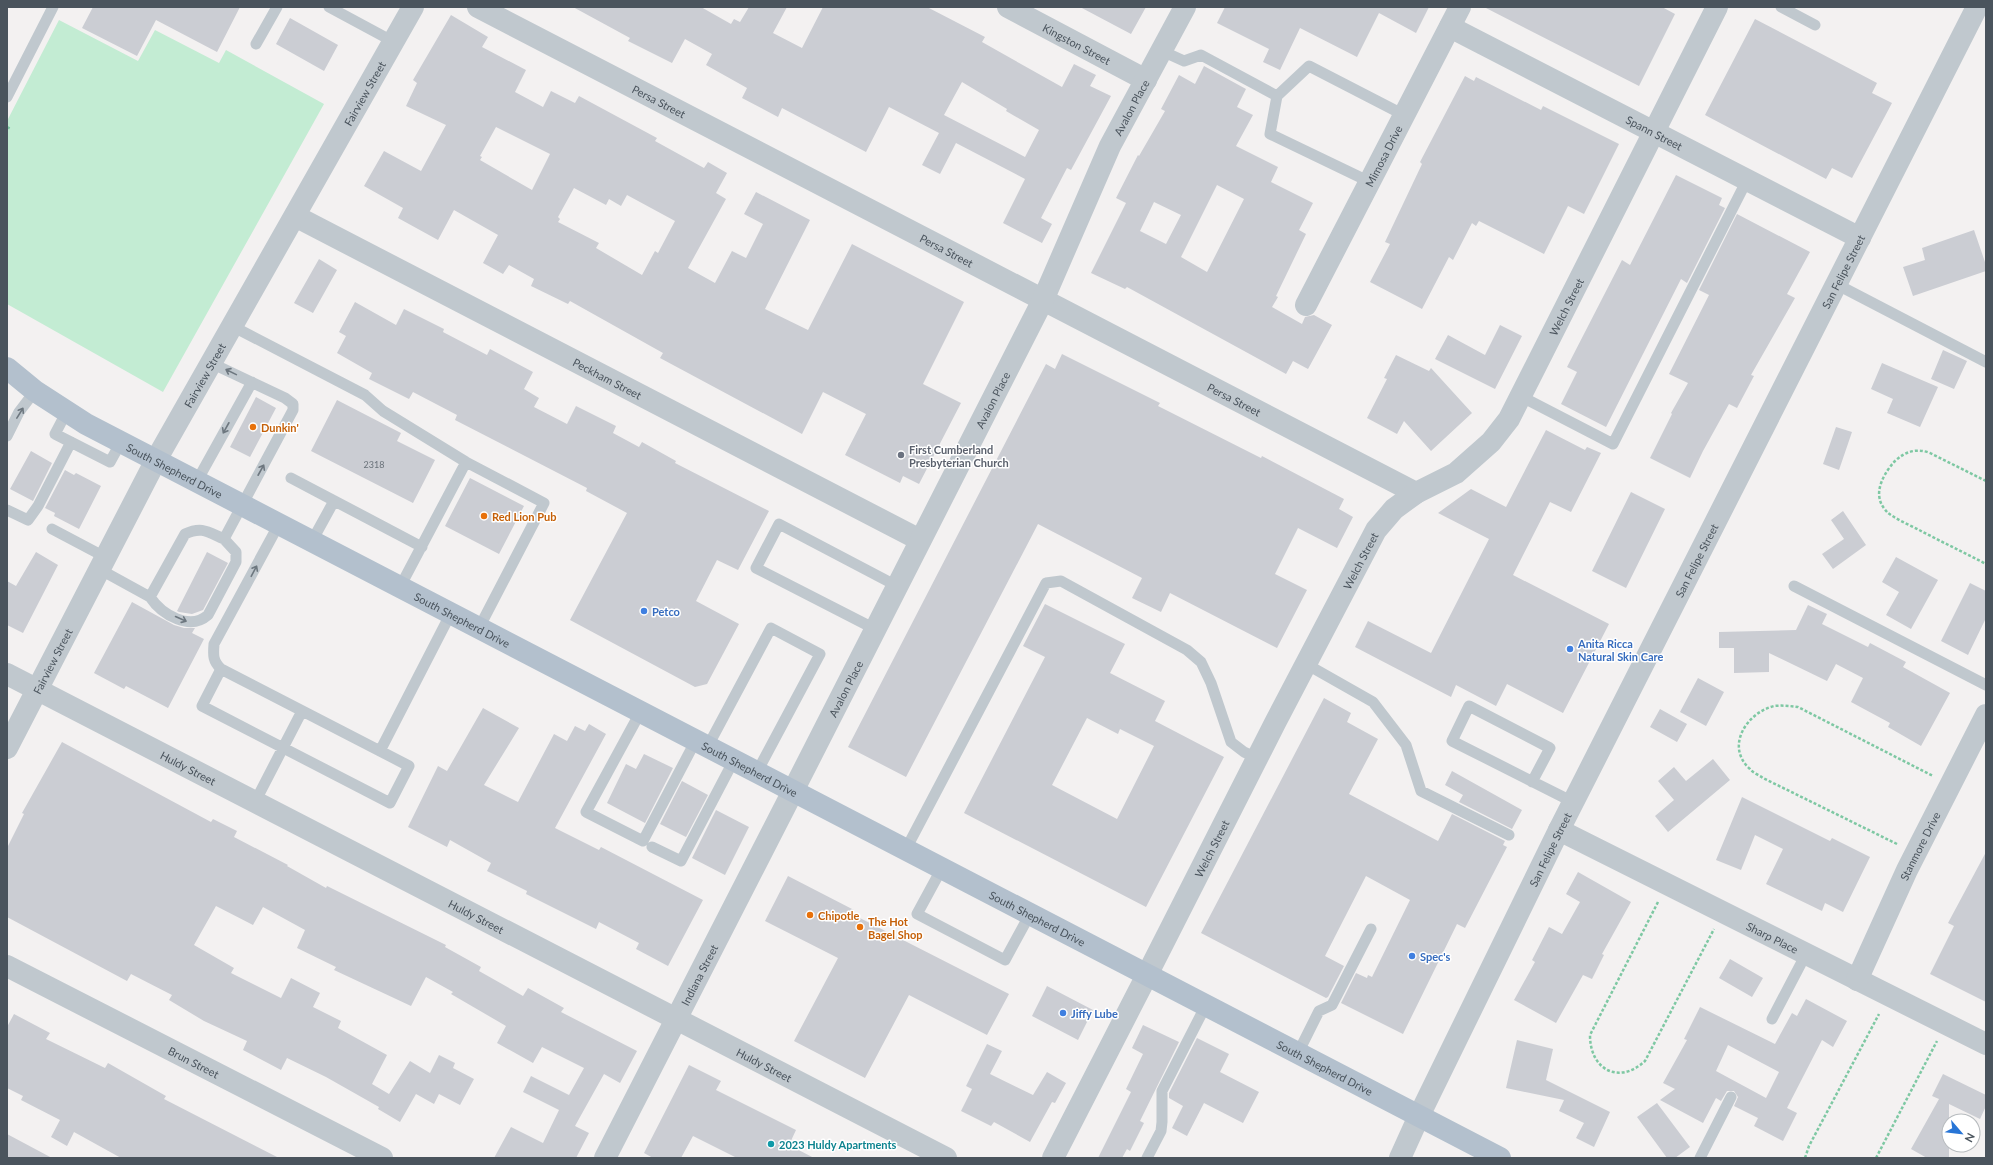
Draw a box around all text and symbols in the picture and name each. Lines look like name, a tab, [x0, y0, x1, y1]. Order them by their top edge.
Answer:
street label: Kingston Street	[1041, 20, 1113, 67]
street label: Fairview Street	[341, 59, 388, 128]
street label: Avalon Place	[1111, 77, 1151, 137]
street label: Persa Street	[630, 82, 688, 120]
street label: Spann Street	[1624, 112, 1685, 152]
street label: Mimosa Drive	[1362, 123, 1404, 189]
street label: Persa Street	[918, 231, 976, 269]
street label: San Felipe Street	[1819, 232, 1867, 310]
street label: Welch Street	[1546, 276, 1586, 337]
street label: Fairview Street	[181, 340, 228, 409]
street label: Peckham Street	[571, 355, 644, 401]
one-way arrow	[226, 368, 238, 375]
street label: Avalon Place	[972, 369, 1012, 430]
street label: Persa Street	[1206, 380, 1263, 418]
one-way arrow	[16, 408, 24, 419]
place label: Dunkin'	[261, 421, 299, 434]
one-way arrow	[222, 422, 230, 434]
marker: Dunkin'	[248, 422, 258, 432]
street label: South Shepherd Drive	[125, 440, 225, 500]
place label: First Cumberland Presbyterian Church	[909, 443, 1009, 469]
marker: First Cumberland Presbyterian Church	[896, 450, 906, 460]
house number: 2318	[364, 459, 384, 470]
one-way arrow	[258, 464, 265, 476]
place label: Red Lion Pub	[492, 510, 556, 523]
marker: Red Lion Pub	[479, 511, 489, 521]
street label: San Felipe Street	[1672, 521, 1720, 599]
street label: Welch Street	[1340, 530, 1380, 591]
one-way arrow	[250, 565, 258, 577]
street label: South Shepherd Drive	[412, 589, 513, 650]
place label: Petco	[652, 605, 680, 618]
marker: Petco	[639, 606, 649, 616]
one-way arrow	[174, 616, 186, 624]
street label: Fairview Street	[30, 626, 74, 696]
place label: Anita Ricca Natural Skin Care	[1577, 637, 1663, 663]
marker: Anita Ricca Natural Skin Care	[1565, 644, 1575, 654]
street label: Avalon Place	[825, 658, 865, 719]
street label: South Shepherd Drive	[700, 738, 800, 799]
street label: Huldy Street	[158, 748, 218, 787]
street label: Stanmore Drive	[1897, 809, 1942, 882]
street label: San Felipe Street	[1526, 810, 1573, 888]
street label: Welch Street	[1191, 818, 1231, 879]
street label: South Shepherd Drive	[987, 888, 1088, 948]
street label: Huldy Street	[446, 896, 506, 936]
place label: Chipotle	[818, 909, 860, 922]
marker: Chipotle	[805, 910, 815, 920]
place label: The Hot Bagel Shop	[868, 915, 922, 941]
street label: Sharp Place	[1745, 919, 1801, 956]
marker: The Hot Bagel Shop	[855, 922, 865, 932]
street label: Indiana Street	[678, 942, 720, 1007]
place label: Spec's	[1420, 950, 1451, 963]
marker: Spec's	[1407, 951, 1417, 961]
place label: Jiffy Lube	[1071, 1007, 1118, 1020]
marker: Jiffy Lube	[1058, 1008, 1068, 1018]
street label: South Shepherd Drive	[1275, 1037, 1375, 1098]
street label: Brun Street	[166, 1043, 221, 1080]
street label: Huldy Street	[734, 1045, 794, 1084]
north arrow	[1941, 1113, 1981, 1153]
text: N	[1963, 1131, 1978, 1145]
place label: 2023 Huldy Apartments	[779, 1138, 897, 1151]
marker: 2023 Huldy Apartments	[766, 1139, 776, 1149]

